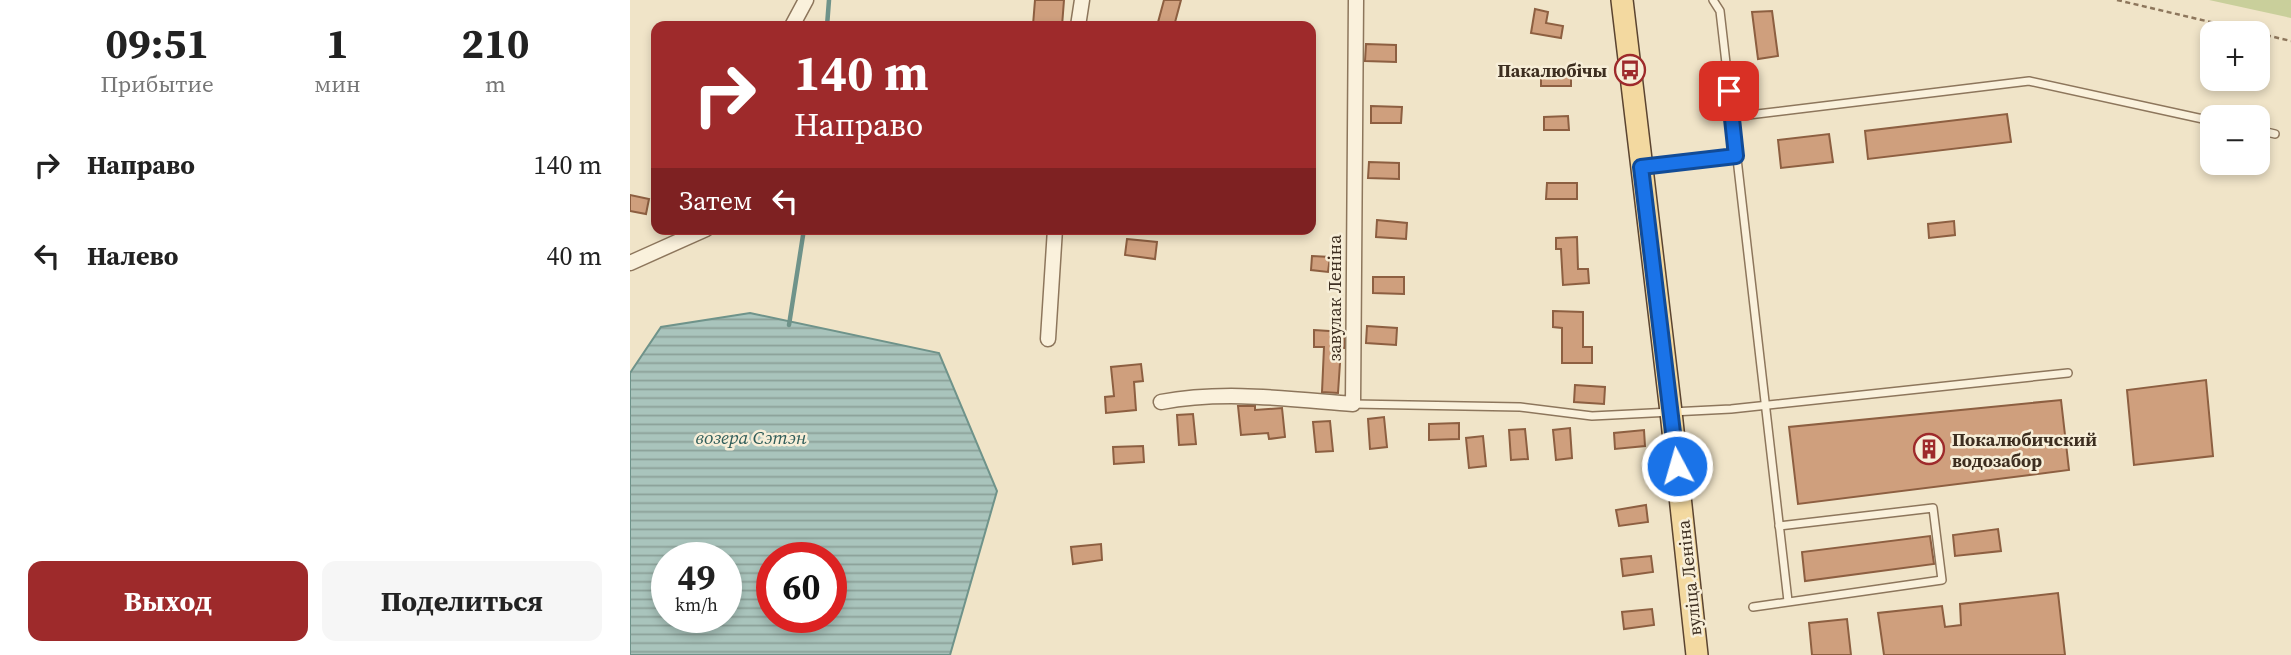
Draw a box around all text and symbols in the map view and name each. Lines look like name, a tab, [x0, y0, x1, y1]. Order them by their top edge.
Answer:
text: 09:51	[105, 14, 209, 72]
text: 1	[326, 14, 349, 72]
text: 210	[461, 14, 529, 72]
map controls	[2200, 21, 2270, 175]
button: +	[2200, 21, 2270, 91]
text: 140 m	[794, 39, 929, 106]
icon: right	[679, 49, 770, 140]
bus stop icon: Пакалюбічы	[1613, 53, 1647, 87]
place label: Пакалюбічы	[1498, 58, 1607, 83]
pin	[1699, 61, 1759, 121]
text: Прибытие	[101, 68, 214, 100]
text: мин	[314, 68, 361, 100]
text: m	[485, 68, 506, 100]
icon: arrive	[1710, 72, 1748, 110]
text: Направо	[794, 103, 923, 147]
button: −	[2200, 105, 2270, 175]
icon: right	[28, 146, 66, 184]
text: Направо	[87, 147, 195, 183]
text: 140 m	[534, 147, 602, 183]
icon: left	[766, 182, 804, 220]
text: Затем	[679, 183, 752, 219]
street label: завулак Леніна	[1322, 234, 1347, 361]
icon: left	[28, 237, 66, 275]
text: Налево	[87, 238, 178, 274]
text: 40 m	[547, 238, 602, 274]
water label: возера Сэтэн	[695, 424, 807, 450]
place label: Покалюбичский водозабор	[1952, 427, 2097, 473]
position arrow	[1640, 429, 1714, 503]
building icon: Покалюбичский водозабор	[1912, 432, 1946, 466]
street label: вуліца Леніна	[1670, 518, 1708, 637]
speed limit sign: 60	[756, 542, 847, 633]
text: 49	[678, 554, 715, 602]
button: Выход	[28, 561, 308, 641]
button: Поделиться	[322, 561, 602, 641]
text: km/h	[675, 592, 718, 617]

